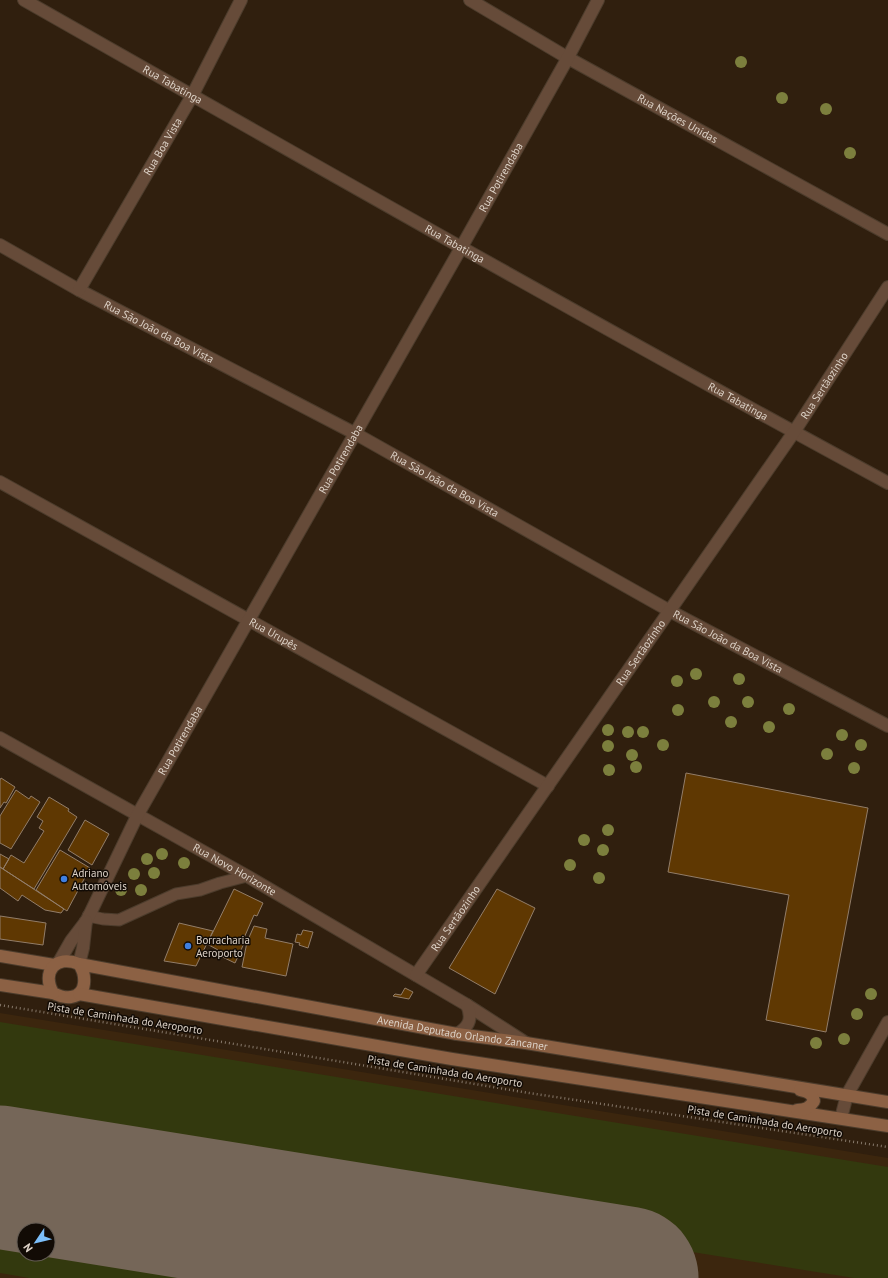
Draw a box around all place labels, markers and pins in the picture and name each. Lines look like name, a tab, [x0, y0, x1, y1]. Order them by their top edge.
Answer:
place label: Adriano Automóveis	[72, 866, 127, 893]
marker: Adriano Automóveis	[59, 874, 69, 884]
place label: Borracharia Aeroporto	[196, 933, 250, 960]
marker: Borracharia Aeroporto	[183, 941, 193, 951]

